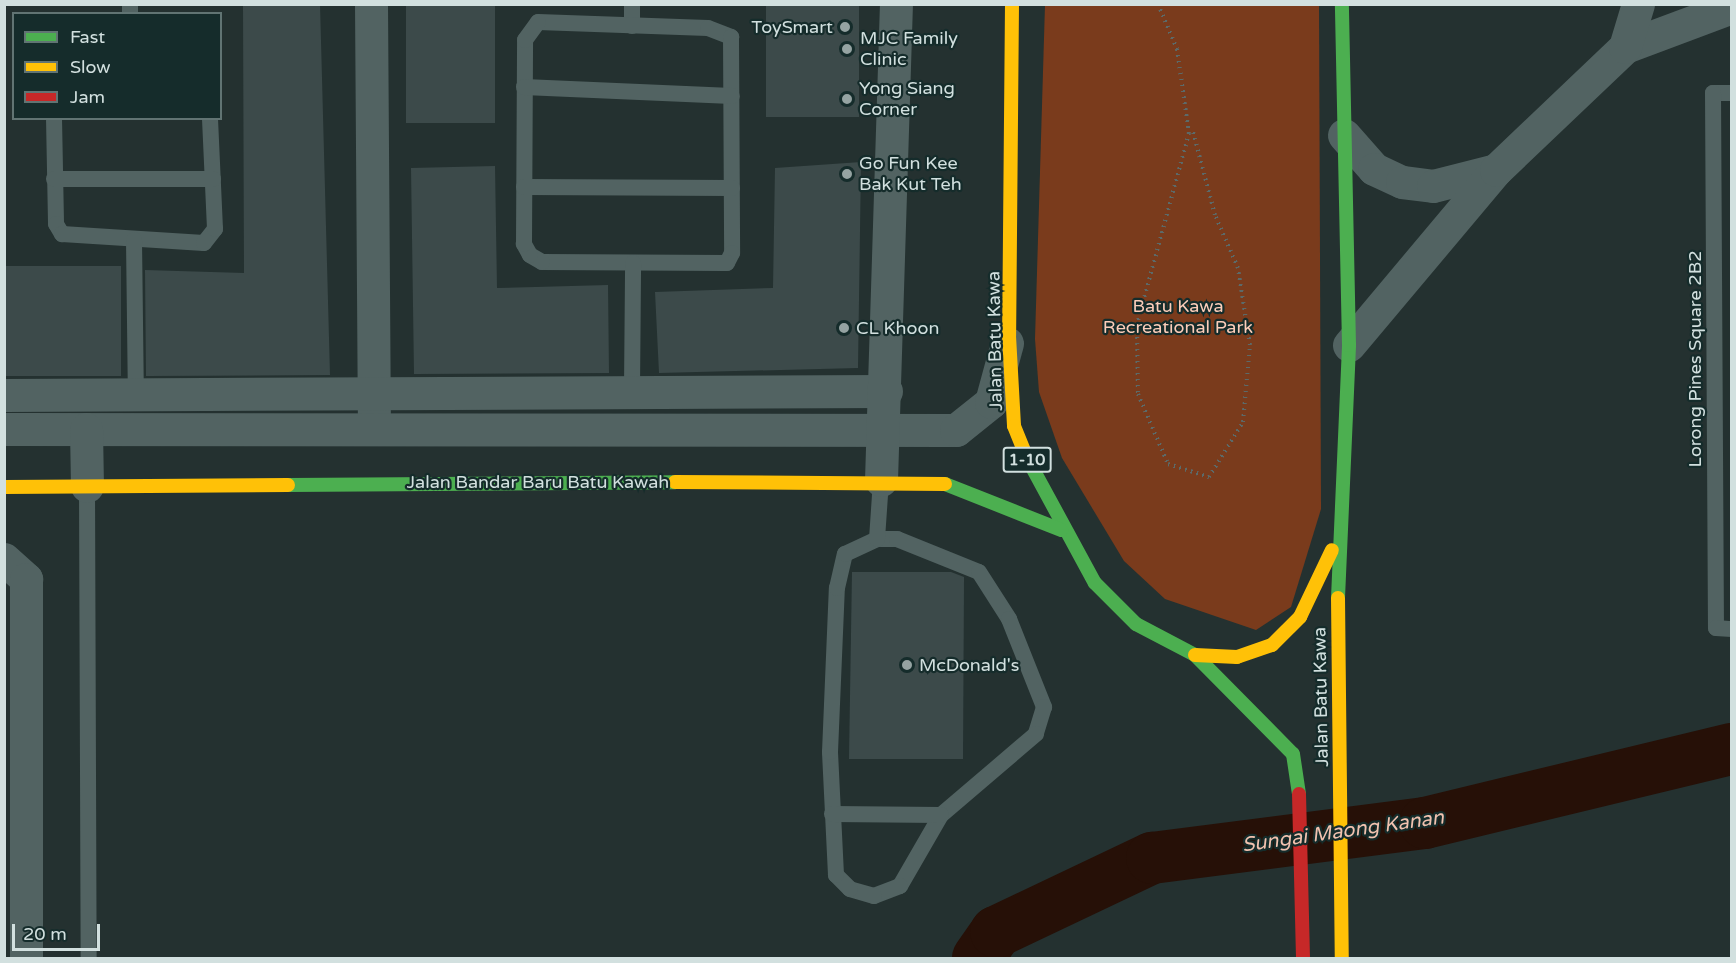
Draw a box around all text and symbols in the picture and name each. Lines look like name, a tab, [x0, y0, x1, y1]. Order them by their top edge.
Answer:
legend	[12, 12, 222, 120]
place label: ToySmart	[751, 16, 833, 38]
marker: ToySmart	[838, 20, 852, 34]
text: Fast	[70, 26, 105, 48]
place label: MJC Family Clinic	[860, 28, 958, 70]
marker: MJC Family Clinic	[838, 40, 856, 58]
text: Slow	[70, 56, 111, 78]
place label: Yong Siang Corner	[859, 78, 955, 121]
text: Jam	[70, 86, 105, 108]
marker: Yong Siang Corner	[840, 92, 854, 106]
place label: Go Fun Kee Bak Kut Teh	[859, 153, 962, 195]
marker: Go Fun Kee Bak Kut Teh	[840, 167, 854, 181]
street label: Lorong Pines Square 2B2	[1684, 251, 1706, 467]
street label: Jalan Batu Kawa	[983, 271, 1007, 411]
park label: Batu Kawa Recreational Park	[1103, 296, 1253, 338]
place label: CL Khoon	[856, 317, 939, 339]
marker: CL Khoon	[837, 321, 851, 335]
road number: 1-10	[1002, 447, 1052, 473]
street label: Jalan Bandar Baru Batu Kawah	[407, 471, 669, 493]
street label: Jalan Batu Kawa	[1309, 627, 1333, 767]
place label: McDonald's	[919, 654, 1019, 676]
marker: McDonald's	[900, 658, 914, 672]
water label: Sungai Maong Kanan	[1241, 806, 1445, 858]
scale bar	[15, 912, 104, 950]
text: 20 m	[23, 923, 67, 945]

